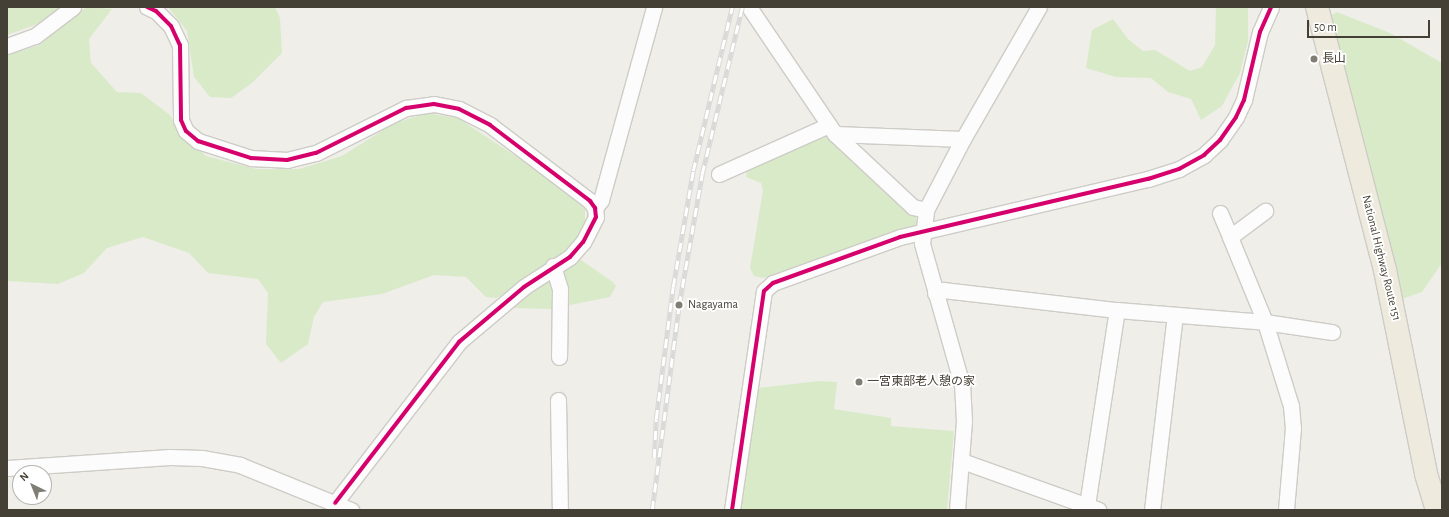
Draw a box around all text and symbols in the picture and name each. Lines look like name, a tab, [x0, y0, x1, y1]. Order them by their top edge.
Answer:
scale bar	[1309, 12, 1432, 38]
text: 50 m	[1314, 21, 1337, 33]
place label: 長山	[1322, 52, 1346, 66]
marker: 長山	[1309, 54, 1319, 64]
street label: National Highway Route 151	[1358, 194, 1404, 322]
place label: Nagayama	[688, 298, 738, 312]
marker: Nagayama	[673, 299, 685, 311]
place label: 一宮東部老人憩の家	[867, 375, 975, 389]
marker: 一宮東部老人憩の家	[854, 377, 864, 387]
north arrow	[12, 465, 52, 505]
text: N	[18, 470, 31, 483]

